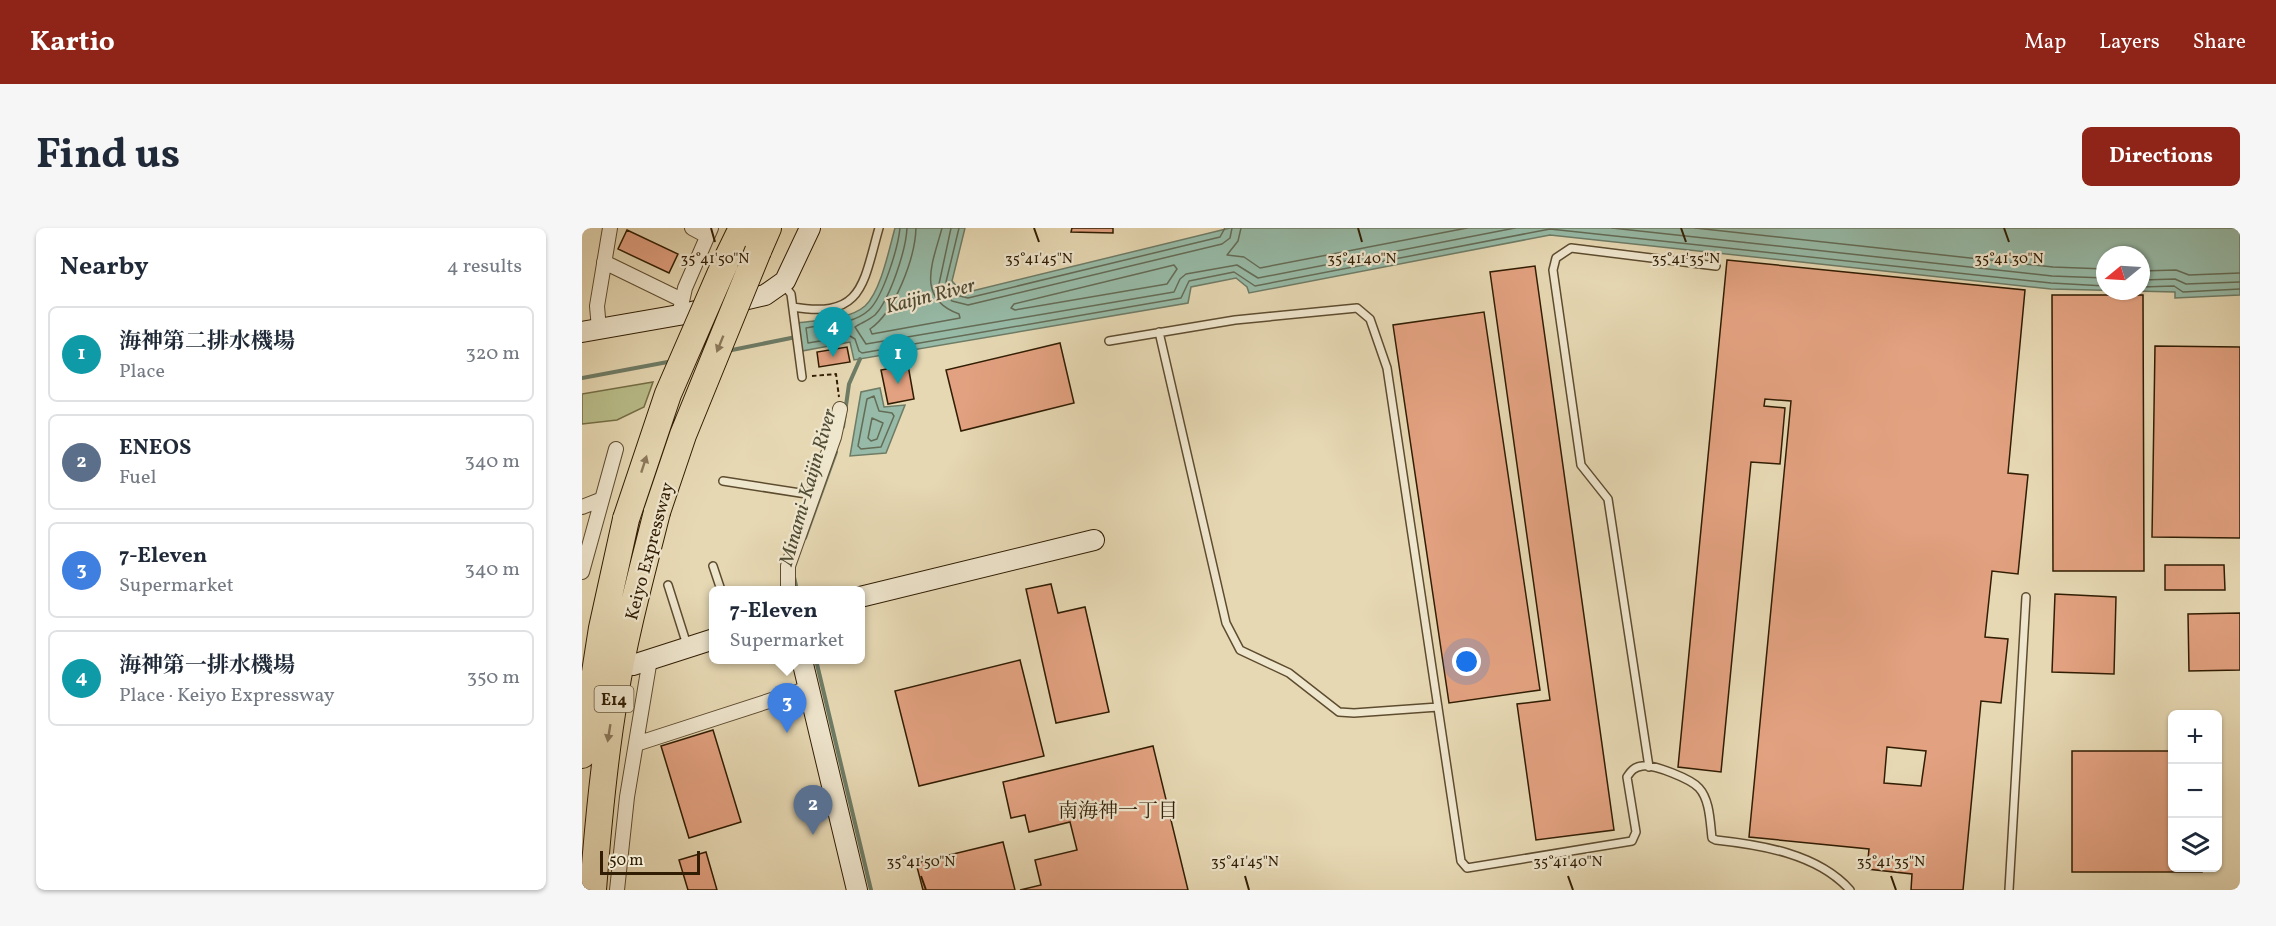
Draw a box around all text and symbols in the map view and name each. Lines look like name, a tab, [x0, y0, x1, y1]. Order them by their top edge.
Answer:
text: Kartio	[30, 23, 115, 62]
text: Map	[2024, 28, 2066, 57]
text: Layers	[2099, 28, 2160, 57]
text: Share	[2193, 28, 2246, 57]
text: Find us	[36, 127, 180, 186]
button: Directions	[2082, 127, 2240, 186]
north arrow	[2096, 246, 2150, 300]
text: Nearby	[60, 249, 149, 285]
text: 35°41'50"N	[681, 249, 749, 270]
text: 35°41'45"N	[1005, 249, 1073, 270]
text: 35°41'40"N	[1327, 249, 1397, 270]
text: 35°41'35"N	[1652, 249, 1720, 270]
text: 35°41'30"N	[1974, 249, 2044, 270]
text: 4 results	[447, 253, 522, 281]
water label: Kaijin River	[883, 272, 979, 322]
pin: 4	[814, 308, 852, 357]
text: 海神第二排水機場	[119, 327, 295, 358]
pin: 1	[878, 334, 918, 384]
one-way arrow	[714, 335, 724, 353]
text: 1	[77, 340, 86, 368]
text: 320 m	[465, 340, 520, 368]
text: Place	[119, 358, 165, 386]
water label: Minami-Kaijin River	[773, 405, 845, 570]
text: ENEOS	[119, 433, 191, 464]
text: 2	[76, 448, 87, 476]
text: 340 m	[464, 448, 520, 476]
one-way arrow	[640, 455, 649, 473]
text: Fuel	[119, 464, 156, 492]
street label: Keiyo Expressway	[620, 479, 681, 623]
text: 7-Eleven	[119, 541, 207, 572]
text: 3	[76, 556, 87, 584]
text: 340 m	[464, 556, 520, 584]
text: Supermarket	[119, 572, 234, 600]
popup	[709, 586, 865, 664]
text: 7-Eleven	[730, 596, 818, 627]
text: Supermarket	[730, 627, 844, 655]
your location	[1452, 647, 1481, 676]
text: 海神第一排水機場	[119, 651, 295, 682]
text: 4	[75, 664, 88, 692]
text: 350 m	[467, 664, 520, 692]
text: Place · Keiyo Expressway	[119, 682, 335, 710]
pin: 3	[768, 684, 806, 733]
road number: E14	[594, 686, 633, 712]
map controls	[2168, 710, 2222, 872]
button: +	[2168, 710, 2222, 764]
one-way arrow	[604, 724, 613, 743]
button: −	[2168, 764, 2222, 818]
pin: 2	[794, 786, 832, 835]
district label: 南海神一丁目	[1058, 798, 1178, 826]
button: layers	[2168, 818, 2222, 872]
scale bar	[600, 848, 700, 876]
text: 50 m	[609, 850, 643, 872]
text: 35°41'50"N	[887, 852, 955, 873]
text: 35°41'45"N	[1211, 852, 1279, 873]
text: 35°41'40"N	[1533, 852, 1603, 873]
text: 35°41'35"N	[1857, 852, 1925, 873]

